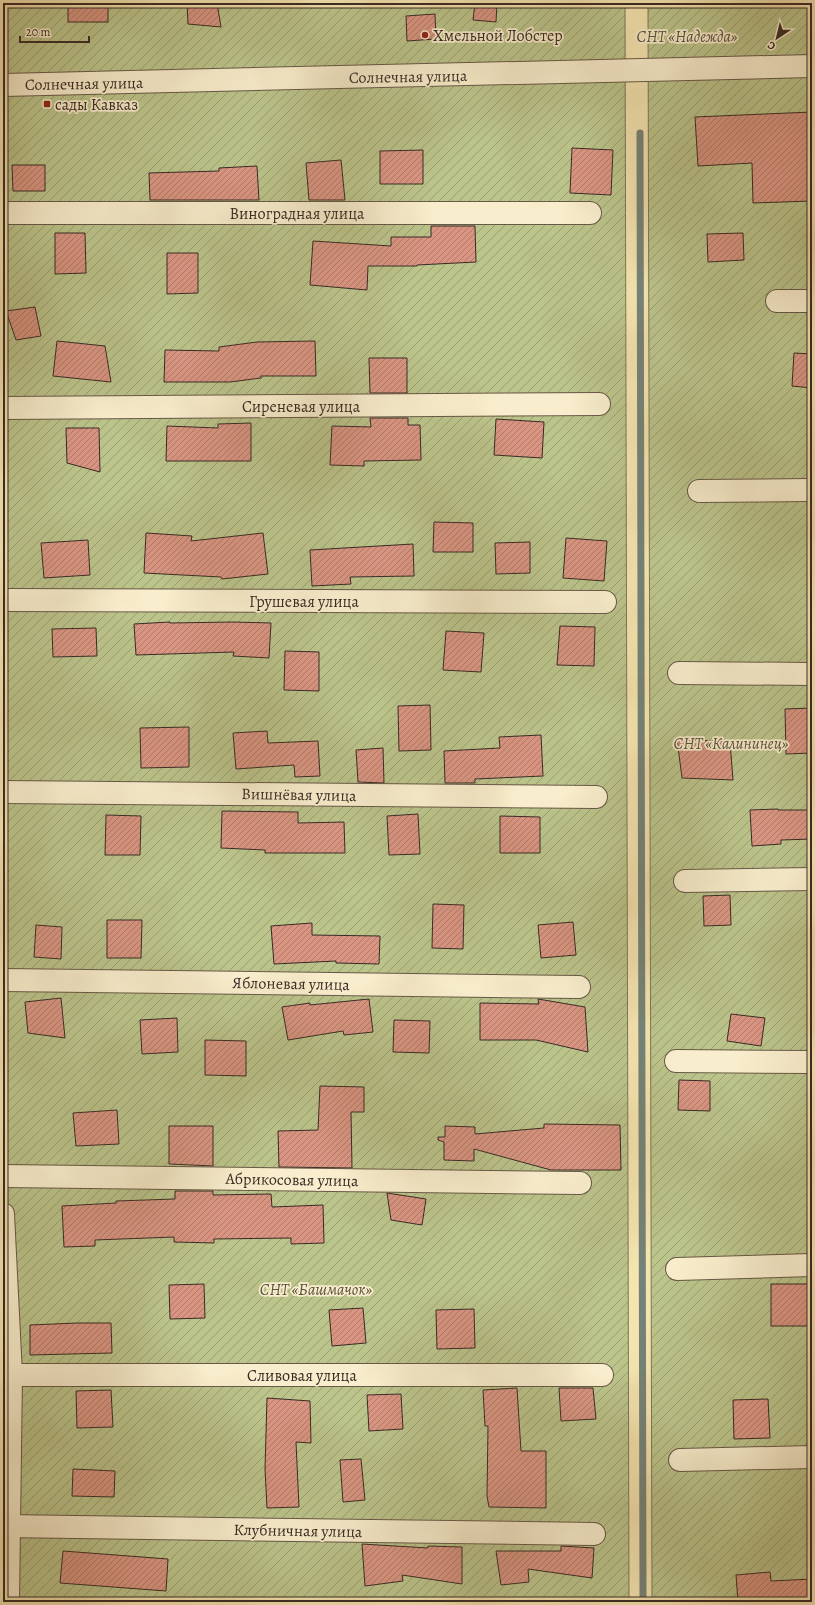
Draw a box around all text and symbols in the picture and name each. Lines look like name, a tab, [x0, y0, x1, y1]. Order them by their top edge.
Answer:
scale bar	[20, 18, 89, 44]
north arrow	[757, 18, 797, 58]
text: 20 m	[26, 24, 50, 40]
place label: Хмельной Лобстер	[433, 25, 563, 47]
park label: СНТ «Надежда»	[637, 26, 738, 48]
marker: Хмельной Лобстер	[420, 30, 430, 40]
text: С	[764, 38, 779, 54]
street label: Солнечная улица	[349, 65, 468, 89]
street label: Солнечная улица	[25, 72, 144, 96]
place label: сады Кавказ	[55, 94, 138, 116]
marker: сады Кавказ	[42, 99, 52, 109]
street label: Виноградная улица	[230, 203, 365, 225]
street label: Сиреневая улица	[242, 396, 361, 418]
street label: Грушевая улица	[249, 591, 360, 613]
park label: СНТ «Калининец»	[674, 733, 789, 755]
street label: Вишнёвая улица	[241, 783, 357, 807]
street label: Яблоневая улица	[232, 972, 351, 996]
street label: Абрикосовая улица	[224, 1168, 359, 1192]
park label: СНТ «Башмачок»	[260, 1279, 373, 1301]
street label: Сливовая улица	[247, 1365, 358, 1387]
street label: Клубничная улица	[234, 1519, 363, 1543]

